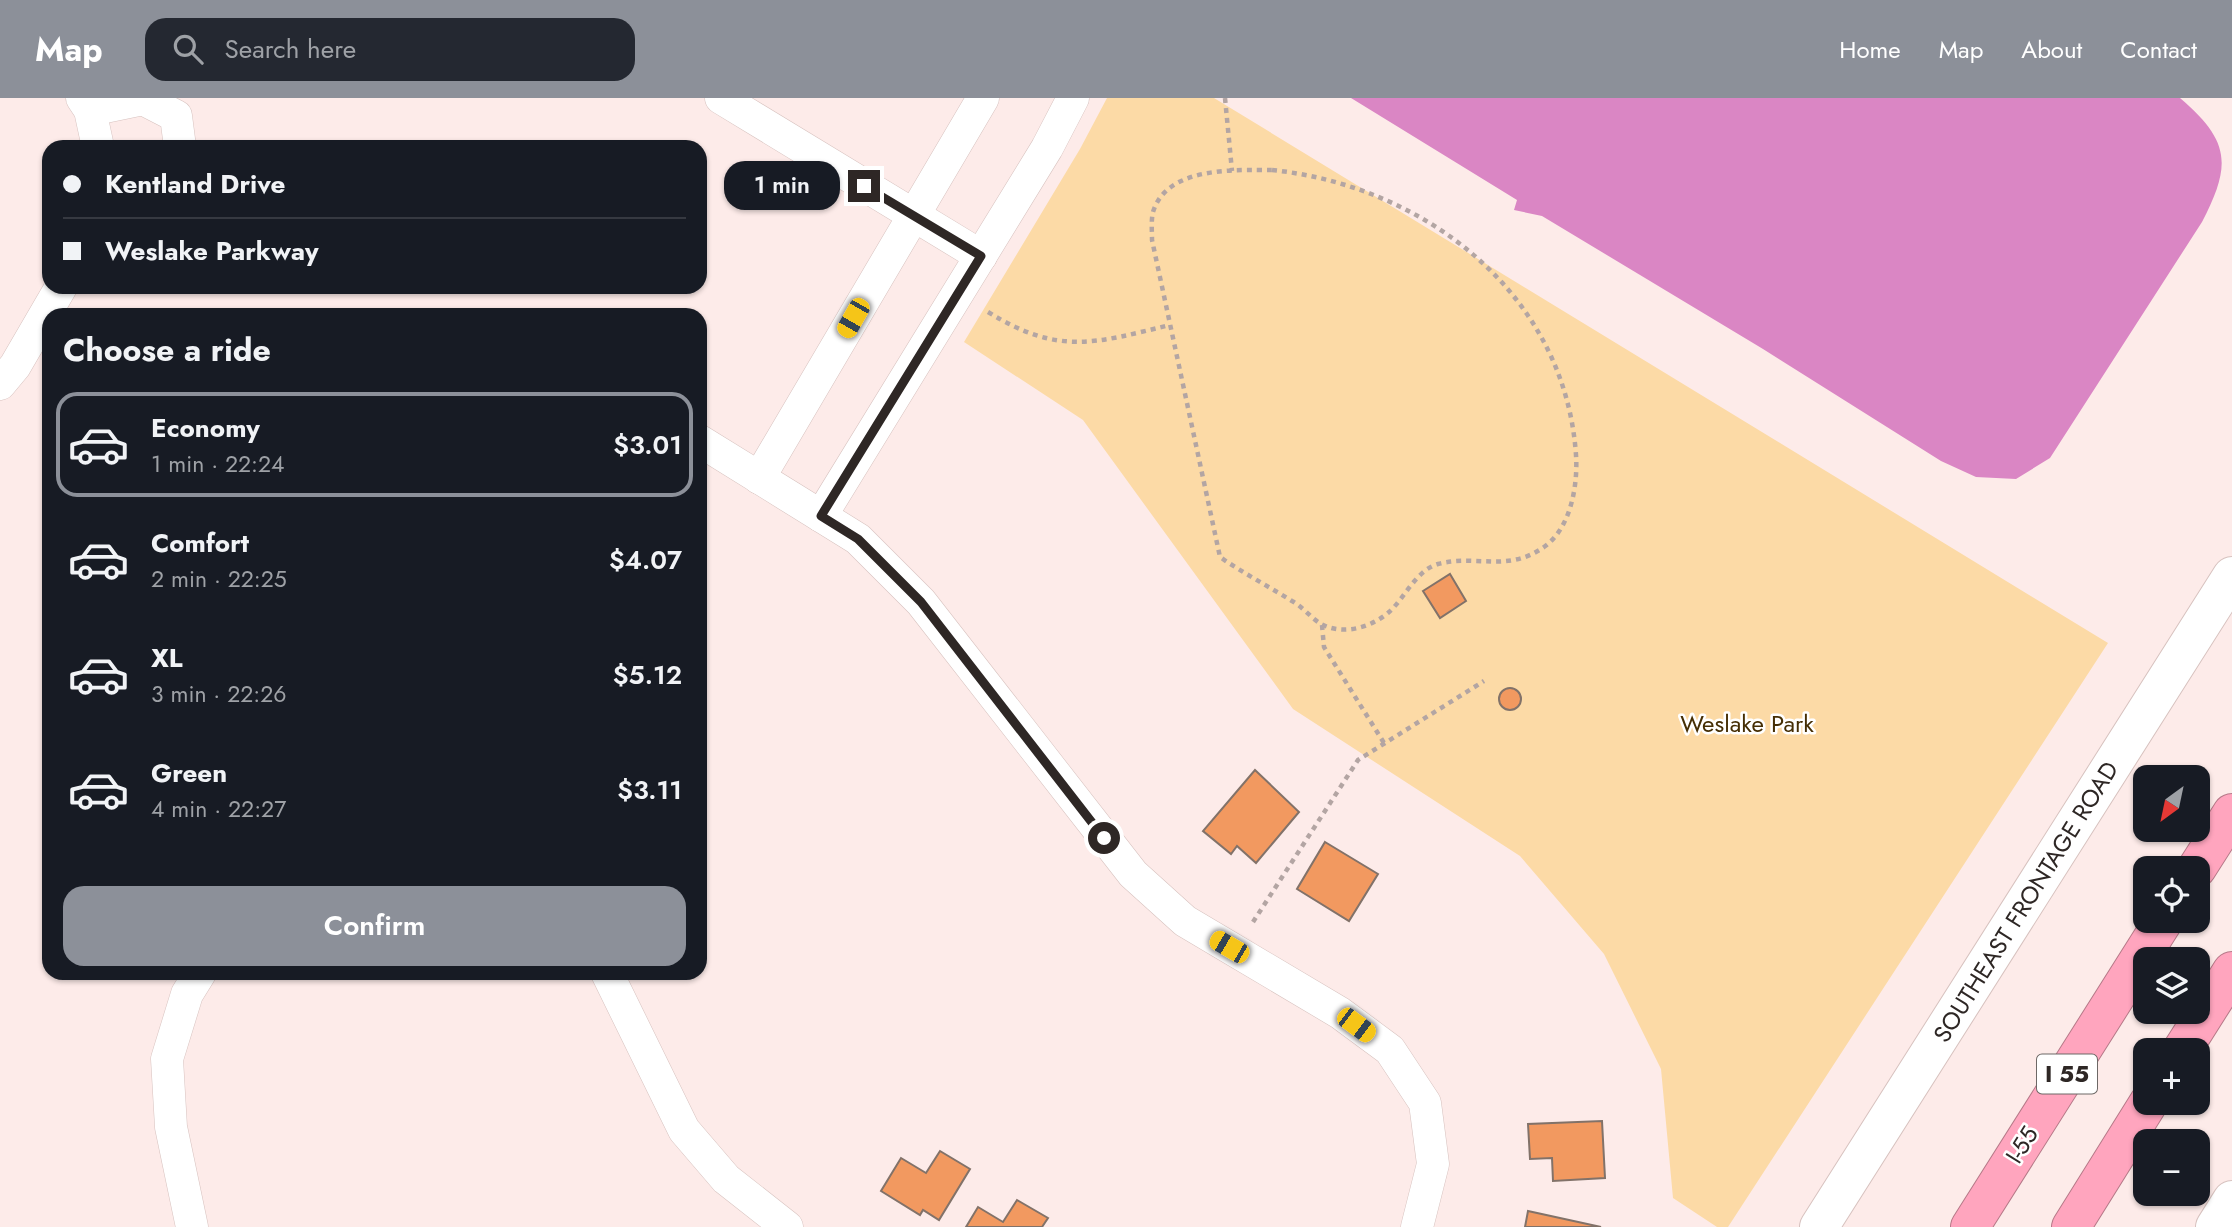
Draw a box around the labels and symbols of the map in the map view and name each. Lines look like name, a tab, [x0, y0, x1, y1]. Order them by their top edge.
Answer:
callout: 1 min	[724, 162, 840, 210]
route end	[848, 170, 880, 202]
car	[834, 295, 873, 341]
park label: Weslake Park	[1680, 706, 1814, 741]
street label: SOUTHEAST FRONTAGE ROAD	[1924, 754, 2127, 1049]
north arrow	[2133, 765, 2210, 842]
route start	[1088, 822, 1120, 854]
car	[1206, 927, 1253, 967]
car	[1333, 1004, 1380, 1046]
road number: I 55	[2037, 1054, 2097, 1093]
street label: I-55	[1997, 1119, 2046, 1170]

